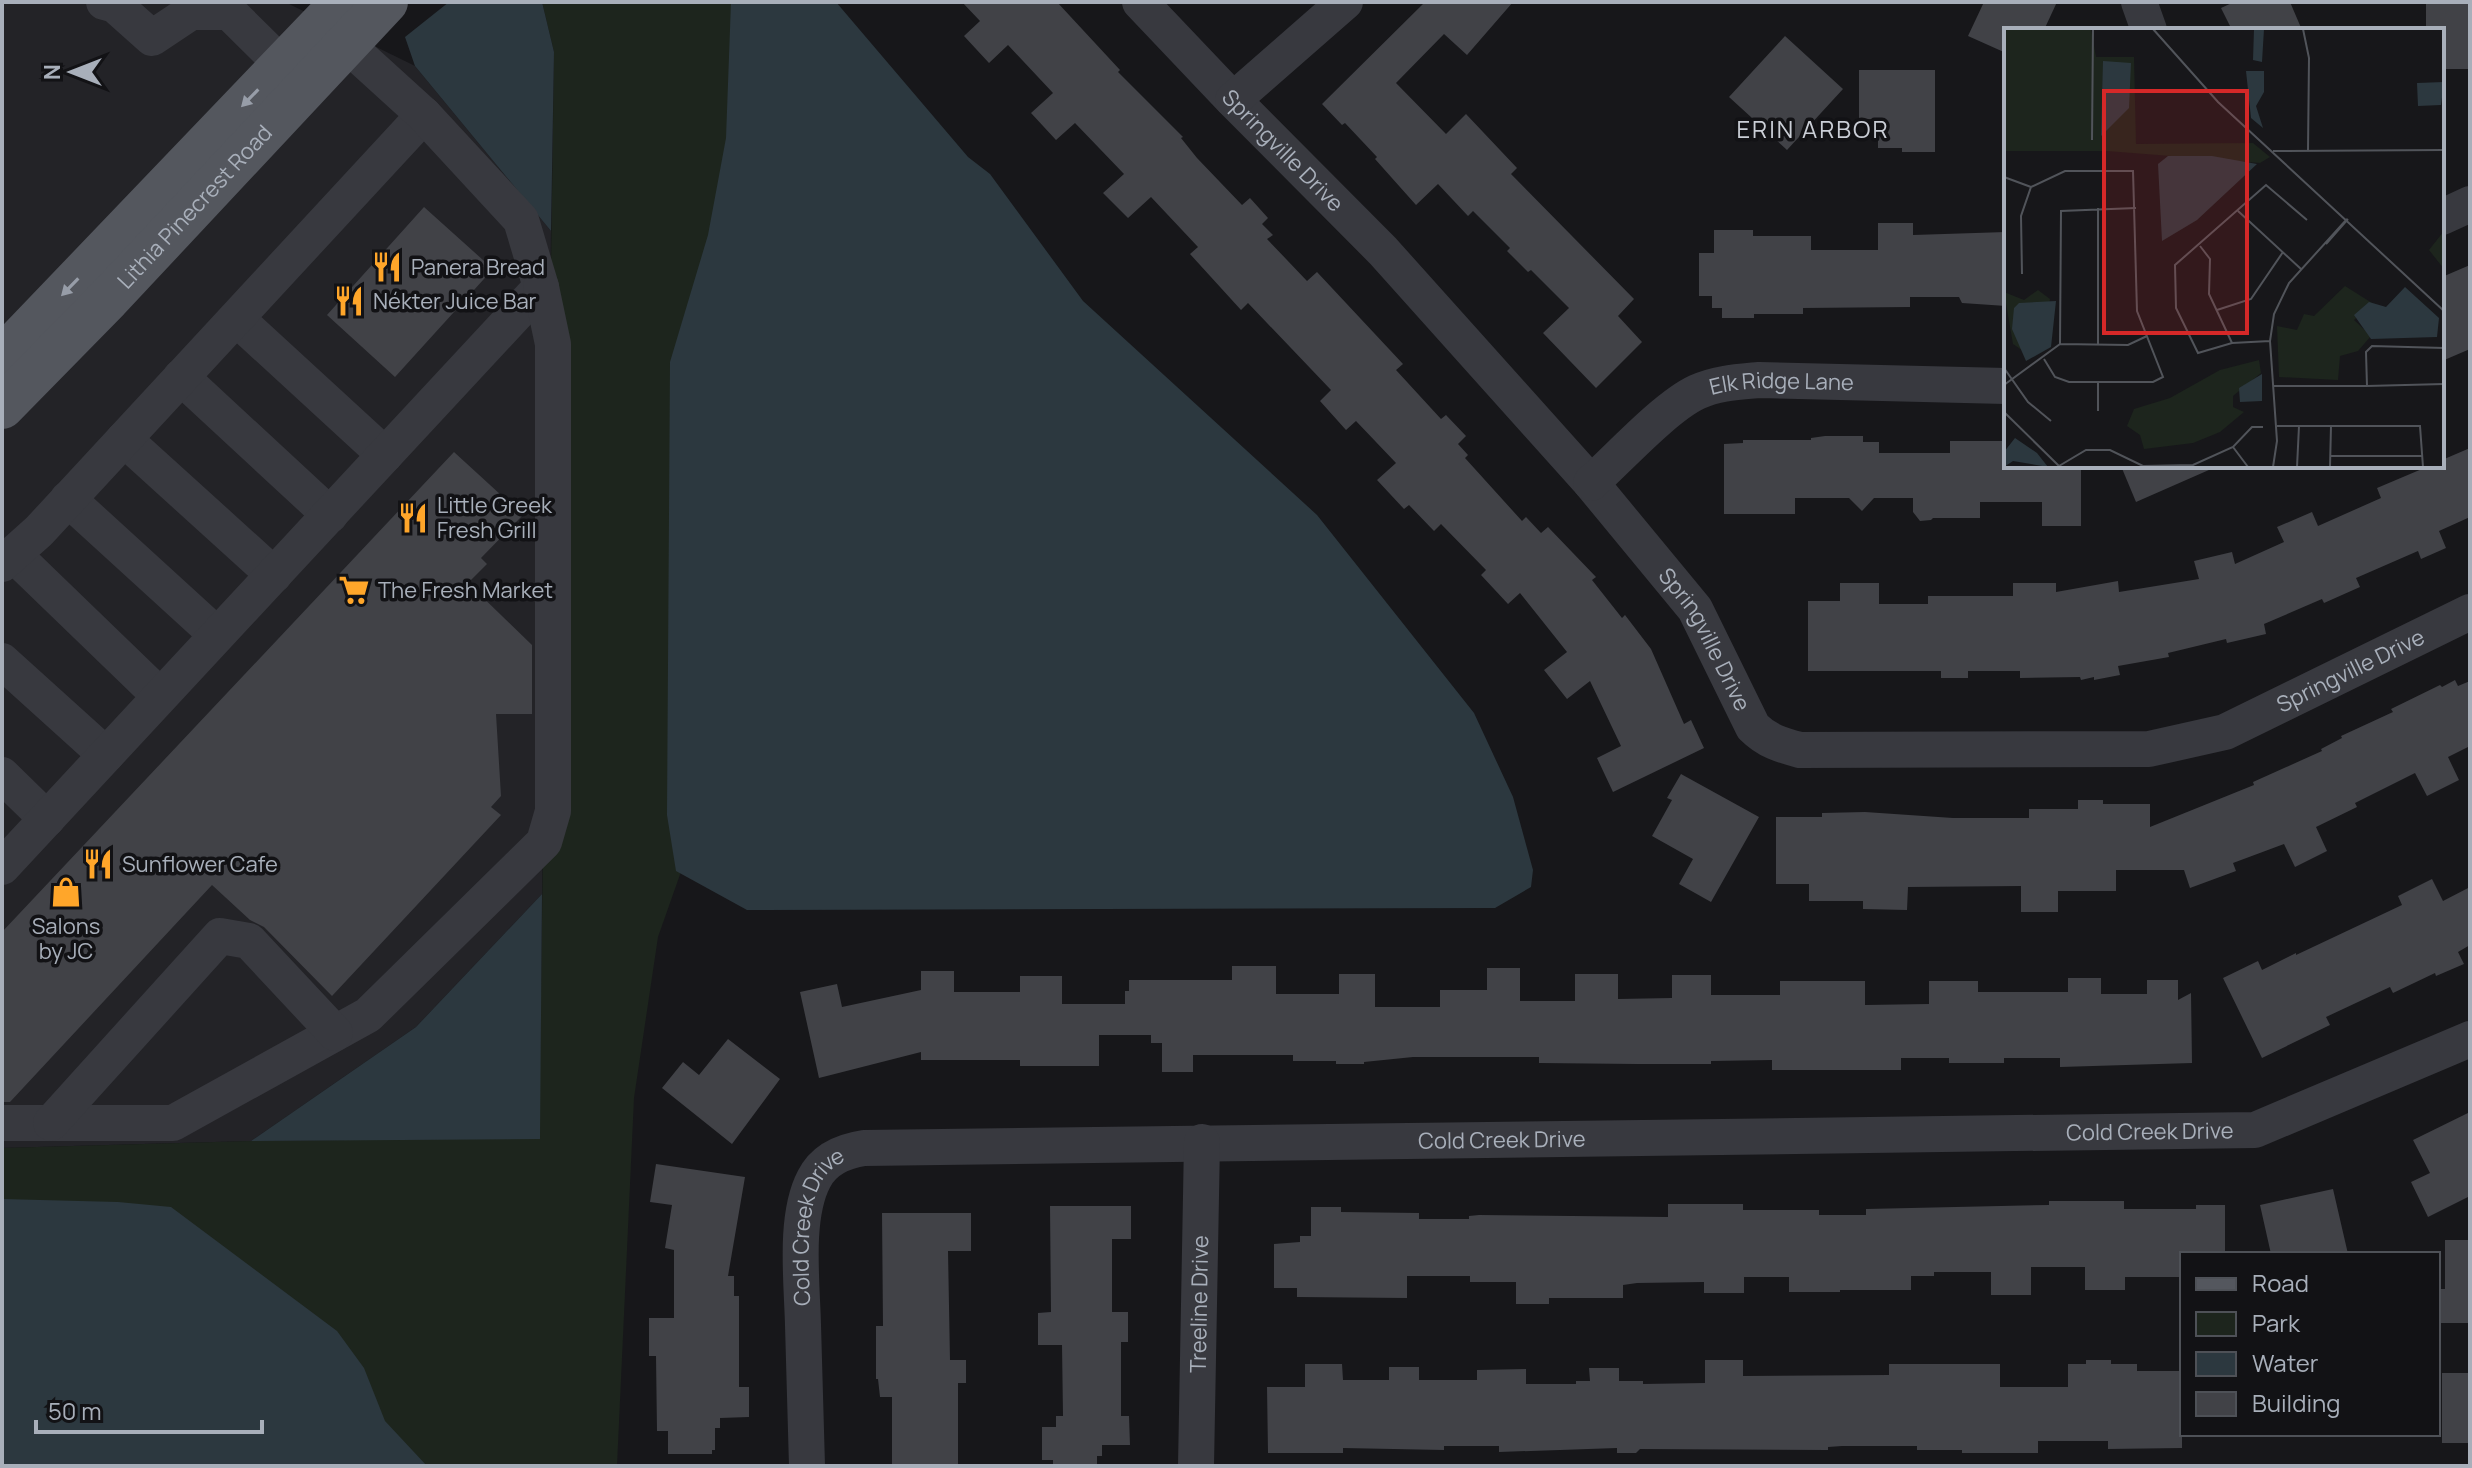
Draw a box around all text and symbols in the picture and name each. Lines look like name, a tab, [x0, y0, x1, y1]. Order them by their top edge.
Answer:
inset map	[2004, 28, 2444, 468]
north arrow	[32, 32, 112, 112]
text: N	[37, 64, 67, 80]
street label: Springville Drive	[1215, 83, 1350, 218]
one-way arrow	[241, 89, 259, 108]
district label: ERIN ARBOR	[1736, 112, 1890, 145]
street label: Lithia Pinecrest Road	[110, 118, 279, 295]
restaurant icon: Panera Bread	[370, 250, 404, 284]
place label: Panera Bread	[411, 252, 545, 282]
one-way arrow	[62, 277, 80, 296]
restaurant icon: Nékter Juice Bar	[332, 284, 366, 318]
place label: Nékter Juice Bar	[373, 286, 537, 316]
street label: Elk Ridge Lane	[1706, 365, 1854, 402]
place label: Little Greek Fresh Grill	[437, 490, 553, 545]
restaurant icon: Little Greek Fresh Grill	[396, 501, 430, 535]
street label: Springville Drive	[1652, 561, 1758, 716]
supermarket icon: The Fresh Market	[337, 573, 371, 607]
place label: The Fresh Market	[378, 575, 553, 605]
street label: Springville Drive	[2271, 622, 2430, 719]
restaurant icon: Sunflower Cafe	[81, 847, 115, 881]
place label: Sunflower Cafe	[122, 849, 278, 879]
shop icon: Salons by JC	[49, 875, 83, 909]
place label: Salons by JC	[32, 911, 100, 966]
street label: Cold Creek Drive	[2066, 1115, 2234, 1147]
street label: Cold Creek Drive	[1418, 1124, 1586, 1156]
street label: Cold Creek Drive	[786, 1140, 849, 1307]
street label: Treeline Drive	[1183, 1235, 1215, 1373]
legend	[2180, 1252, 2440, 1436]
text: Road	[2252, 1266, 2309, 1299]
text: Park	[2252, 1306, 2301, 1339]
text: Water	[2252, 1346, 2319, 1379]
scale bar	[36, 1384, 262, 1434]
text: Building	[2252, 1386, 2340, 1419]
text: 50 m	[48, 1394, 102, 1427]

